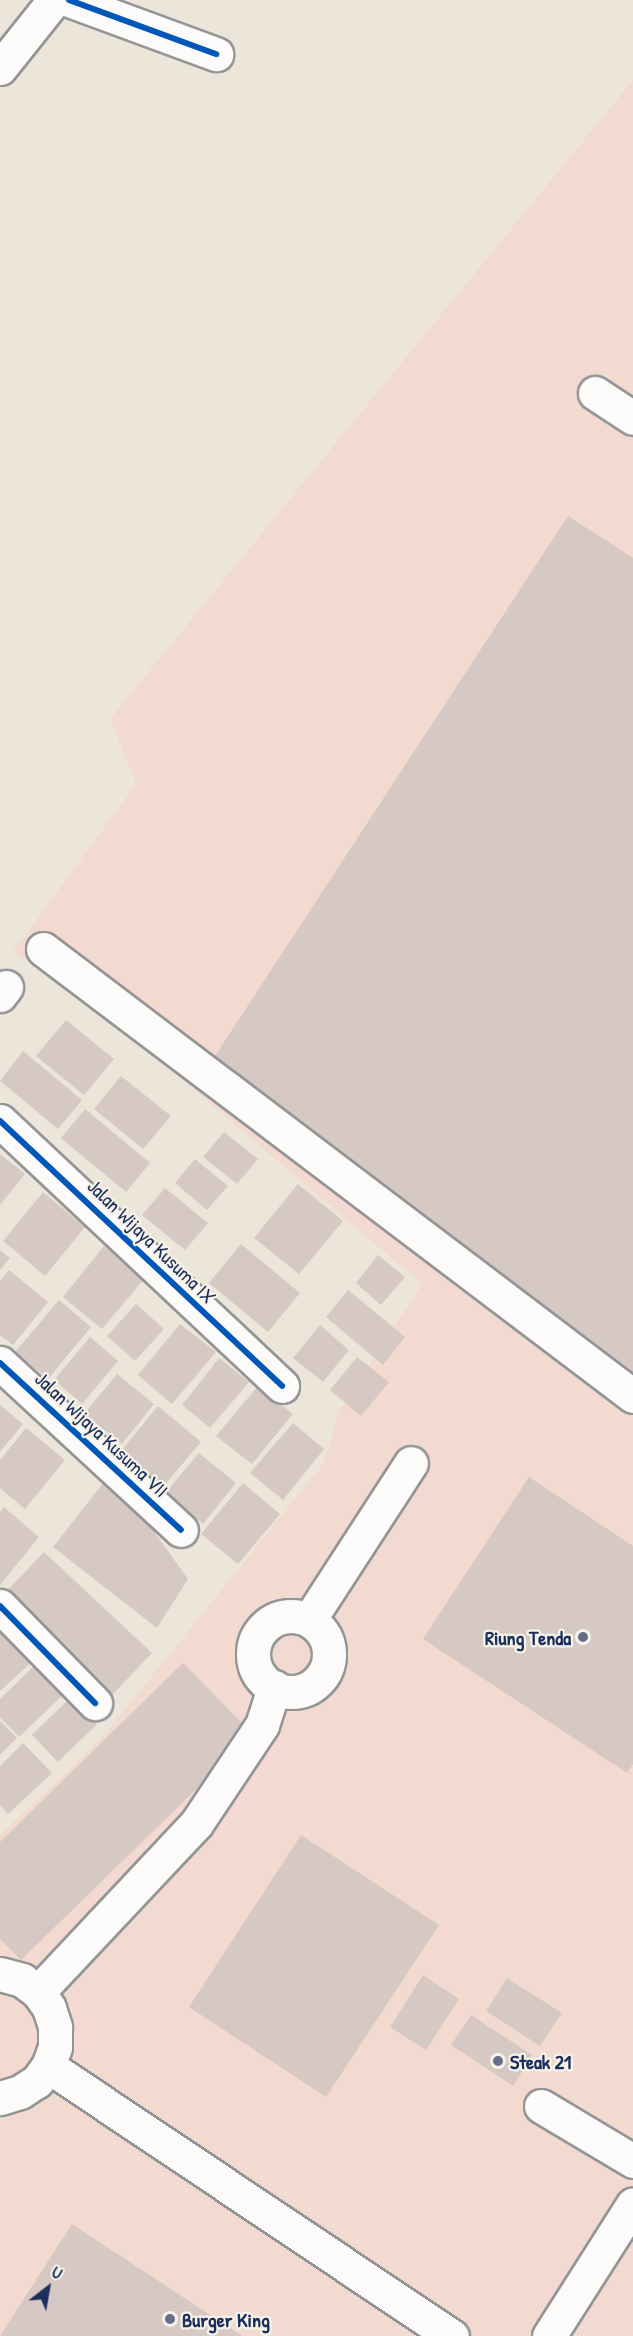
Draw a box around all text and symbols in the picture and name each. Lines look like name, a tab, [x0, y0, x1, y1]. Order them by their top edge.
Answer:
street label: Jalan Wijaya Kusuma IX	[83, 1174, 221, 1308]
street label: Jalan Wijaya Kusuma VII	[31, 1366, 173, 1502]
place label: Riung Tenda	[485, 1625, 571, 1649]
marker: Riung Tenda	[576, 1630, 590, 1644]
place label: Steak 21	[510, 2049, 571, 2073]
marker: Steak 21	[491, 2054, 505, 2068]
north arrow	[18, 2258, 78, 2318]
text: U	[48, 2261, 67, 2284]
place label: Burger King	[182, 2307, 270, 2331]
marker: Burger King	[163, 2312, 177, 2326]

